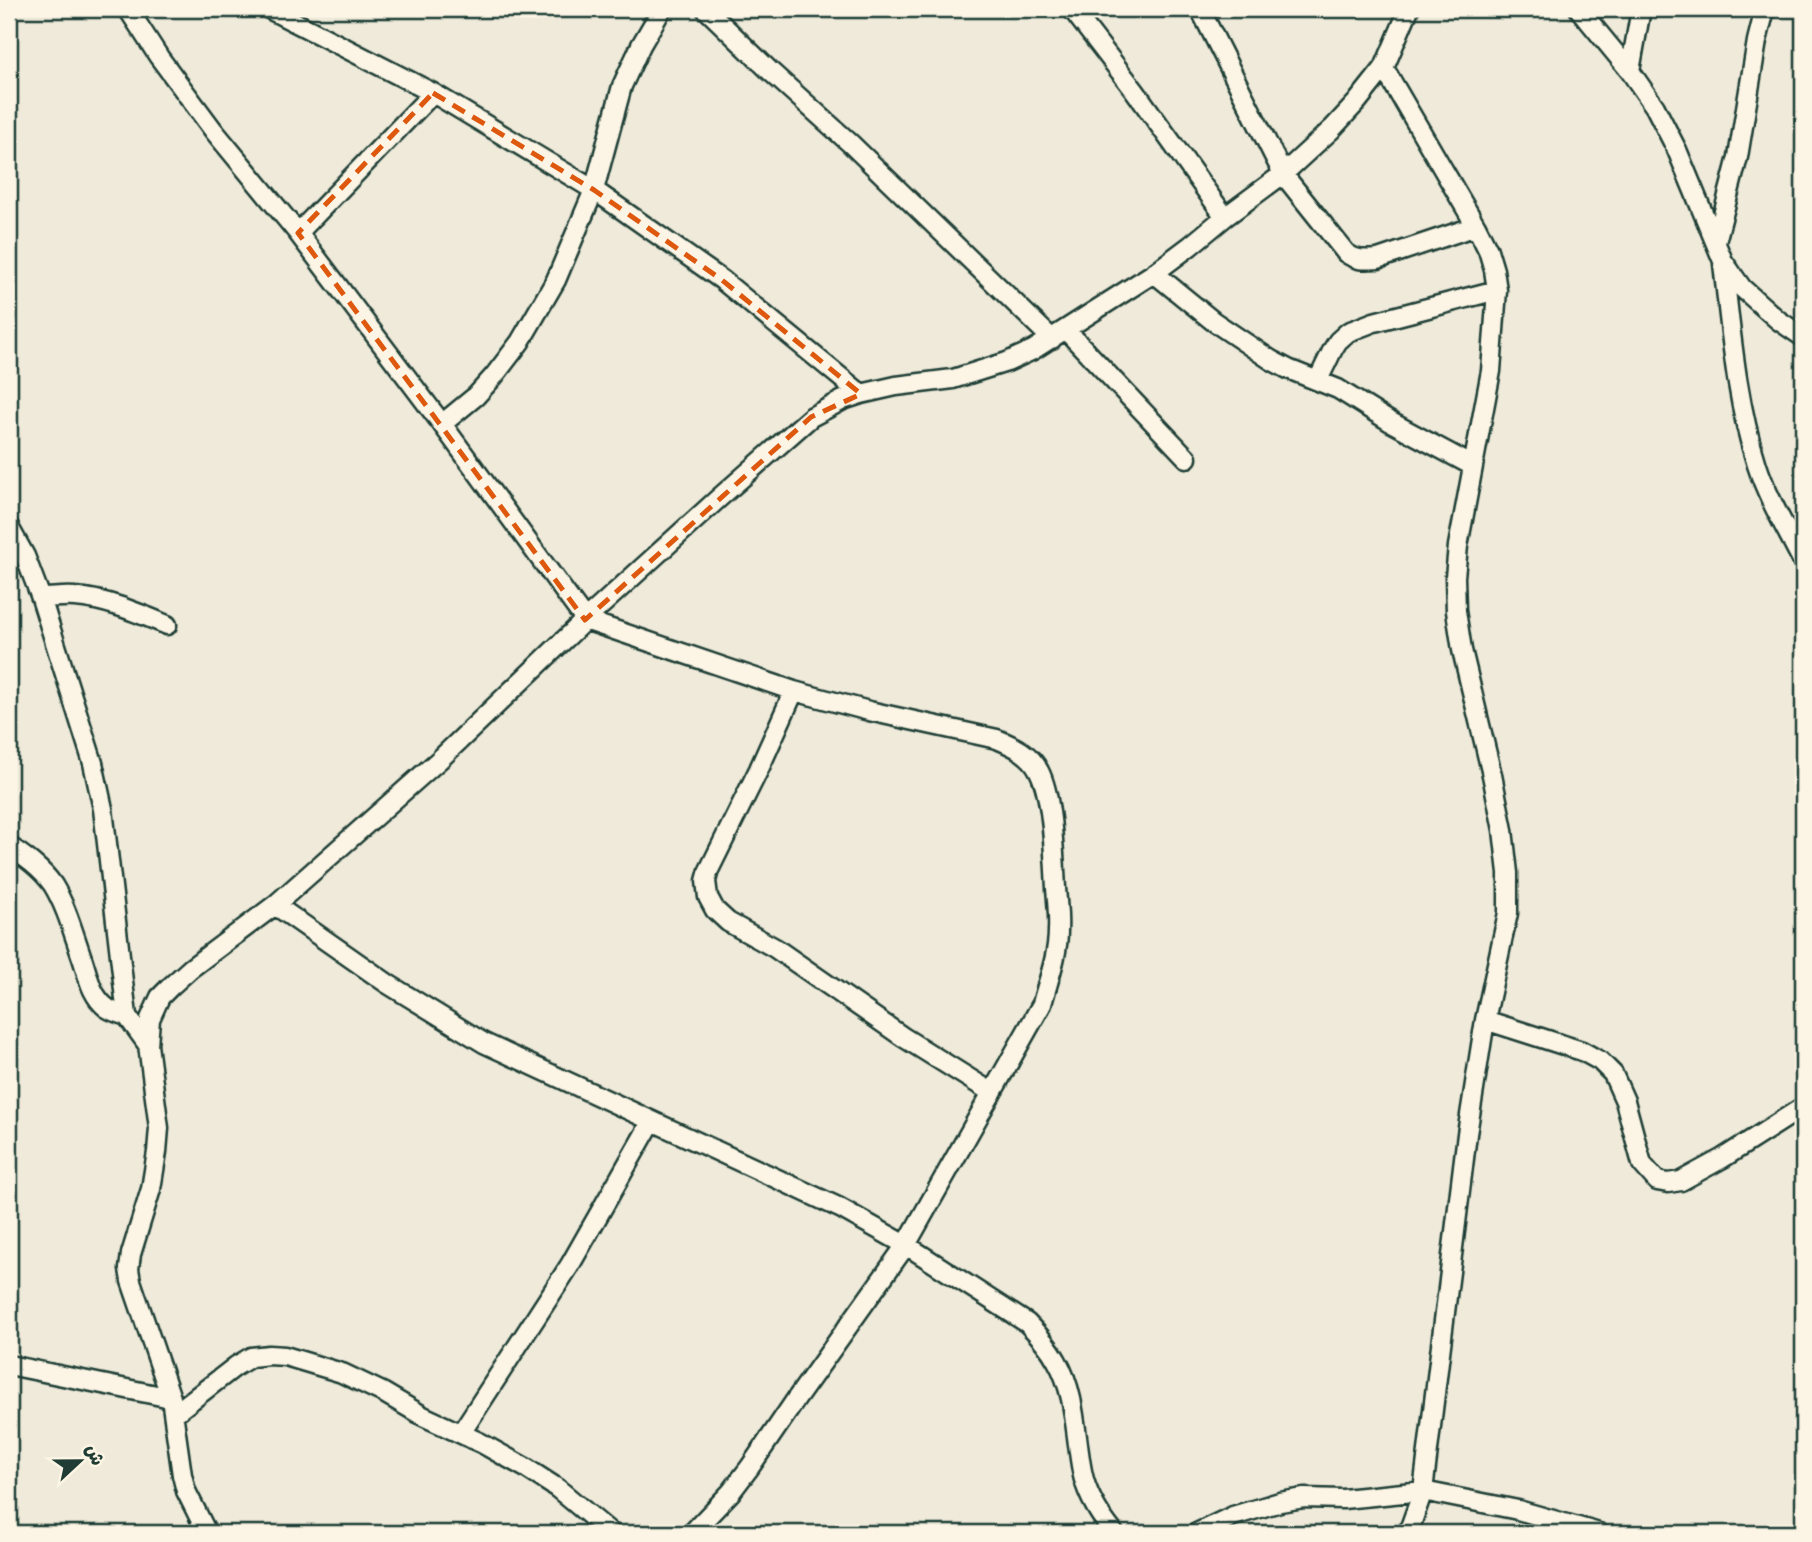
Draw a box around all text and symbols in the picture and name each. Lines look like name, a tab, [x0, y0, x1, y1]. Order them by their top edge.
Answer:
north arrow	[46, 1426, 116, 1496]
text: ش	[81, 1441, 110, 1469]

